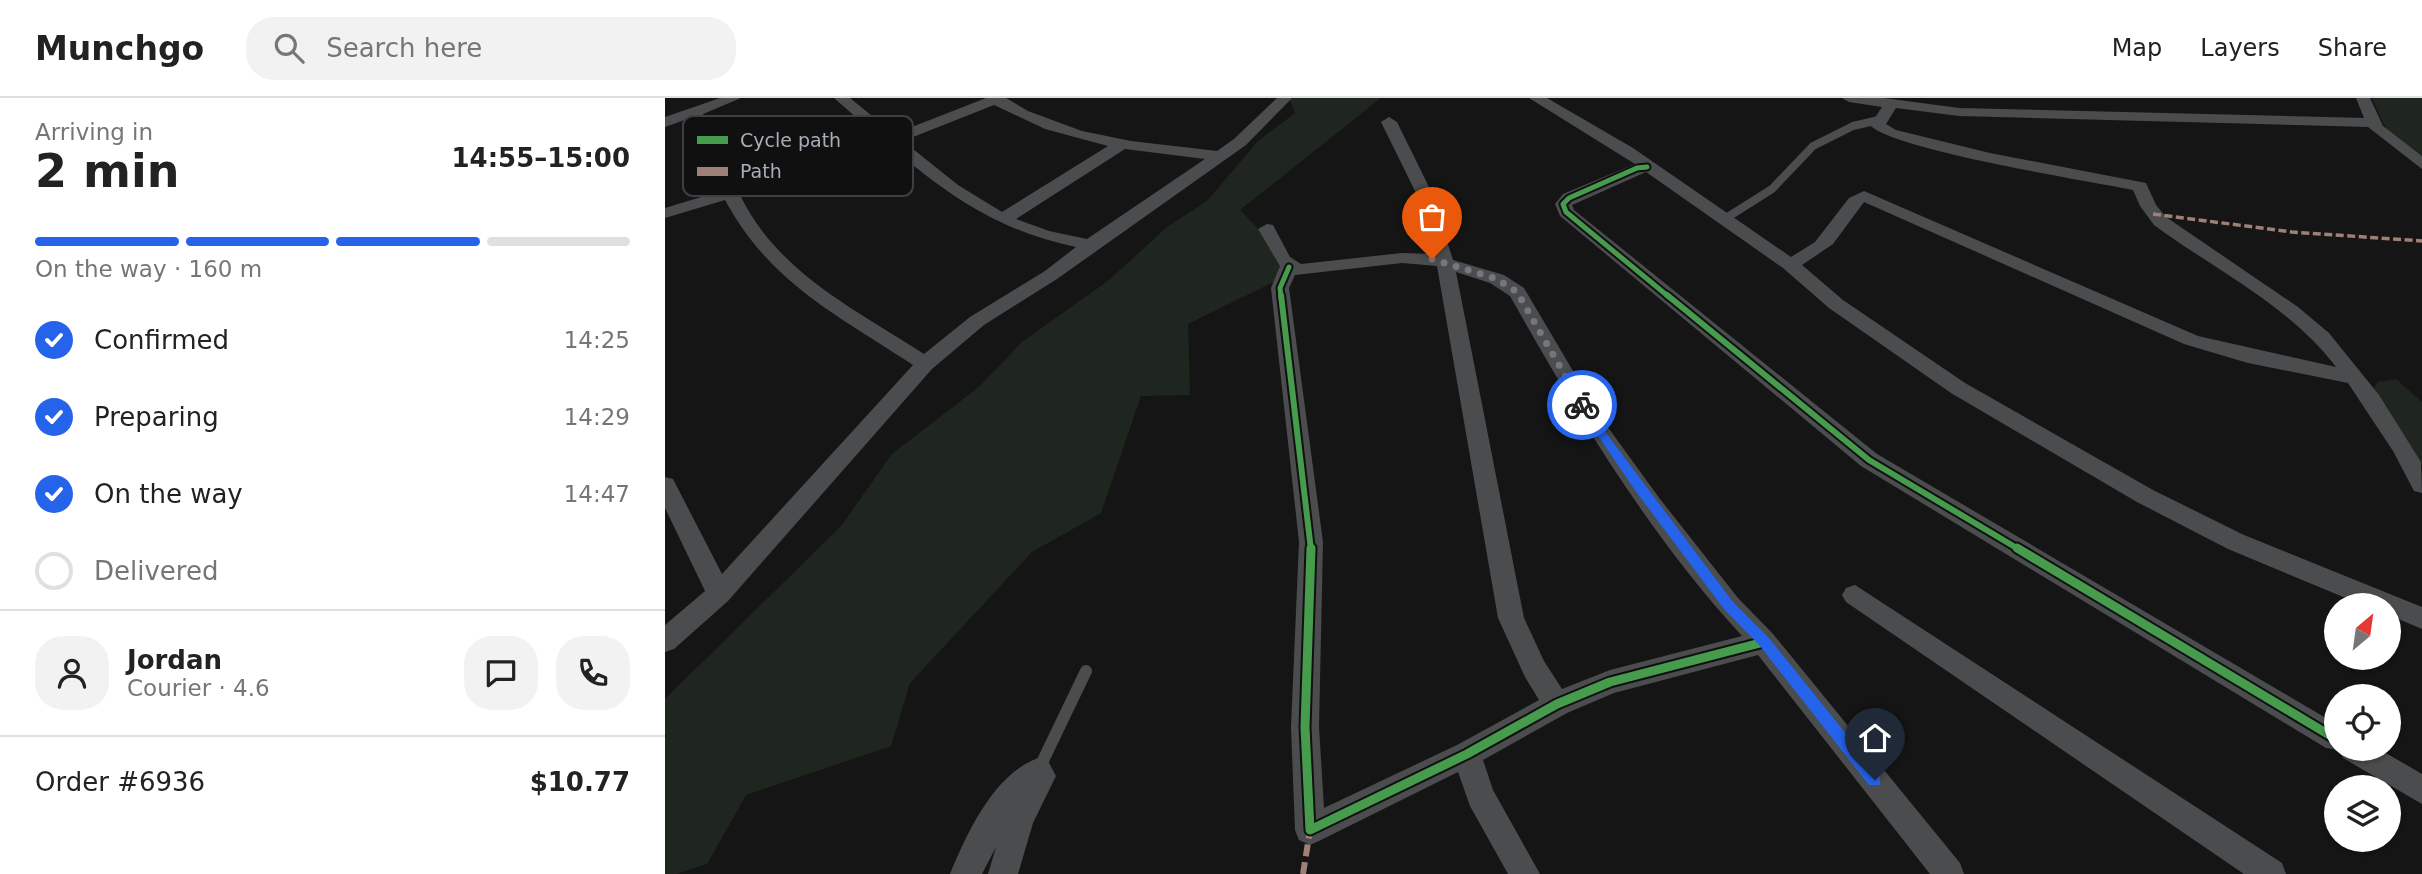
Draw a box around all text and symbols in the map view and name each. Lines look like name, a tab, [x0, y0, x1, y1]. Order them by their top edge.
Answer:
search box	[246, 17, 736, 80]
text: Munchgo	[35, 29, 204, 68]
icon: search	[270, 29, 308, 67]
text: Search here	[326, 33, 482, 63]
text: Map	[2112, 34, 2162, 62]
text: Layers	[2200, 34, 2280, 62]
text: Share	[2318, 34, 2387, 62]
legend	[683, 116, 913, 196]
text: Arriving in	[35, 119, 153, 145]
text: Cycle path	[740, 129, 841, 151]
text: 14:55–15:00	[451, 143, 630, 173]
text: 2 min	[35, 144, 179, 198]
text: Path	[740, 160, 782, 182]
pin	[1402, 187, 1462, 259]
icon: bag	[1413, 198, 1451, 236]
text: On the way · 160 m	[35, 256, 262, 282]
icon: check	[35, 321, 73, 359]
text: Confirmed	[94, 325, 229, 355]
text: 14:25	[564, 327, 630, 353]
courier	[1547, 370, 1617, 440]
icon: bike	[1563, 386, 1601, 424]
icon: check	[35, 398, 73, 436]
text: Preparing	[94, 402, 219, 432]
text: 14:29	[564, 404, 630, 430]
icon: check	[35, 475, 73, 513]
text: On the way	[94, 479, 243, 509]
text: 14:47	[564, 481, 630, 507]
text: Delivered	[94, 556, 218, 586]
north arrow	[2324, 593, 2401, 670]
map controls	[2324, 593, 2401, 852]
button: person	[35, 636, 109, 710]
button: chat	[464, 636, 538, 710]
button: phone	[556, 636, 630, 710]
text: Jordan	[127, 645, 222, 675]
text: Courier · 4.6	[127, 675, 270, 701]
button: locate	[2324, 684, 2401, 761]
pin	[1845, 708, 1905, 780]
icon: home	[1856, 719, 1894, 757]
text: Order #6936	[35, 767, 205, 797]
text: $10.77	[530, 767, 630, 797]
button: layers	[2324, 775, 2401, 852]

